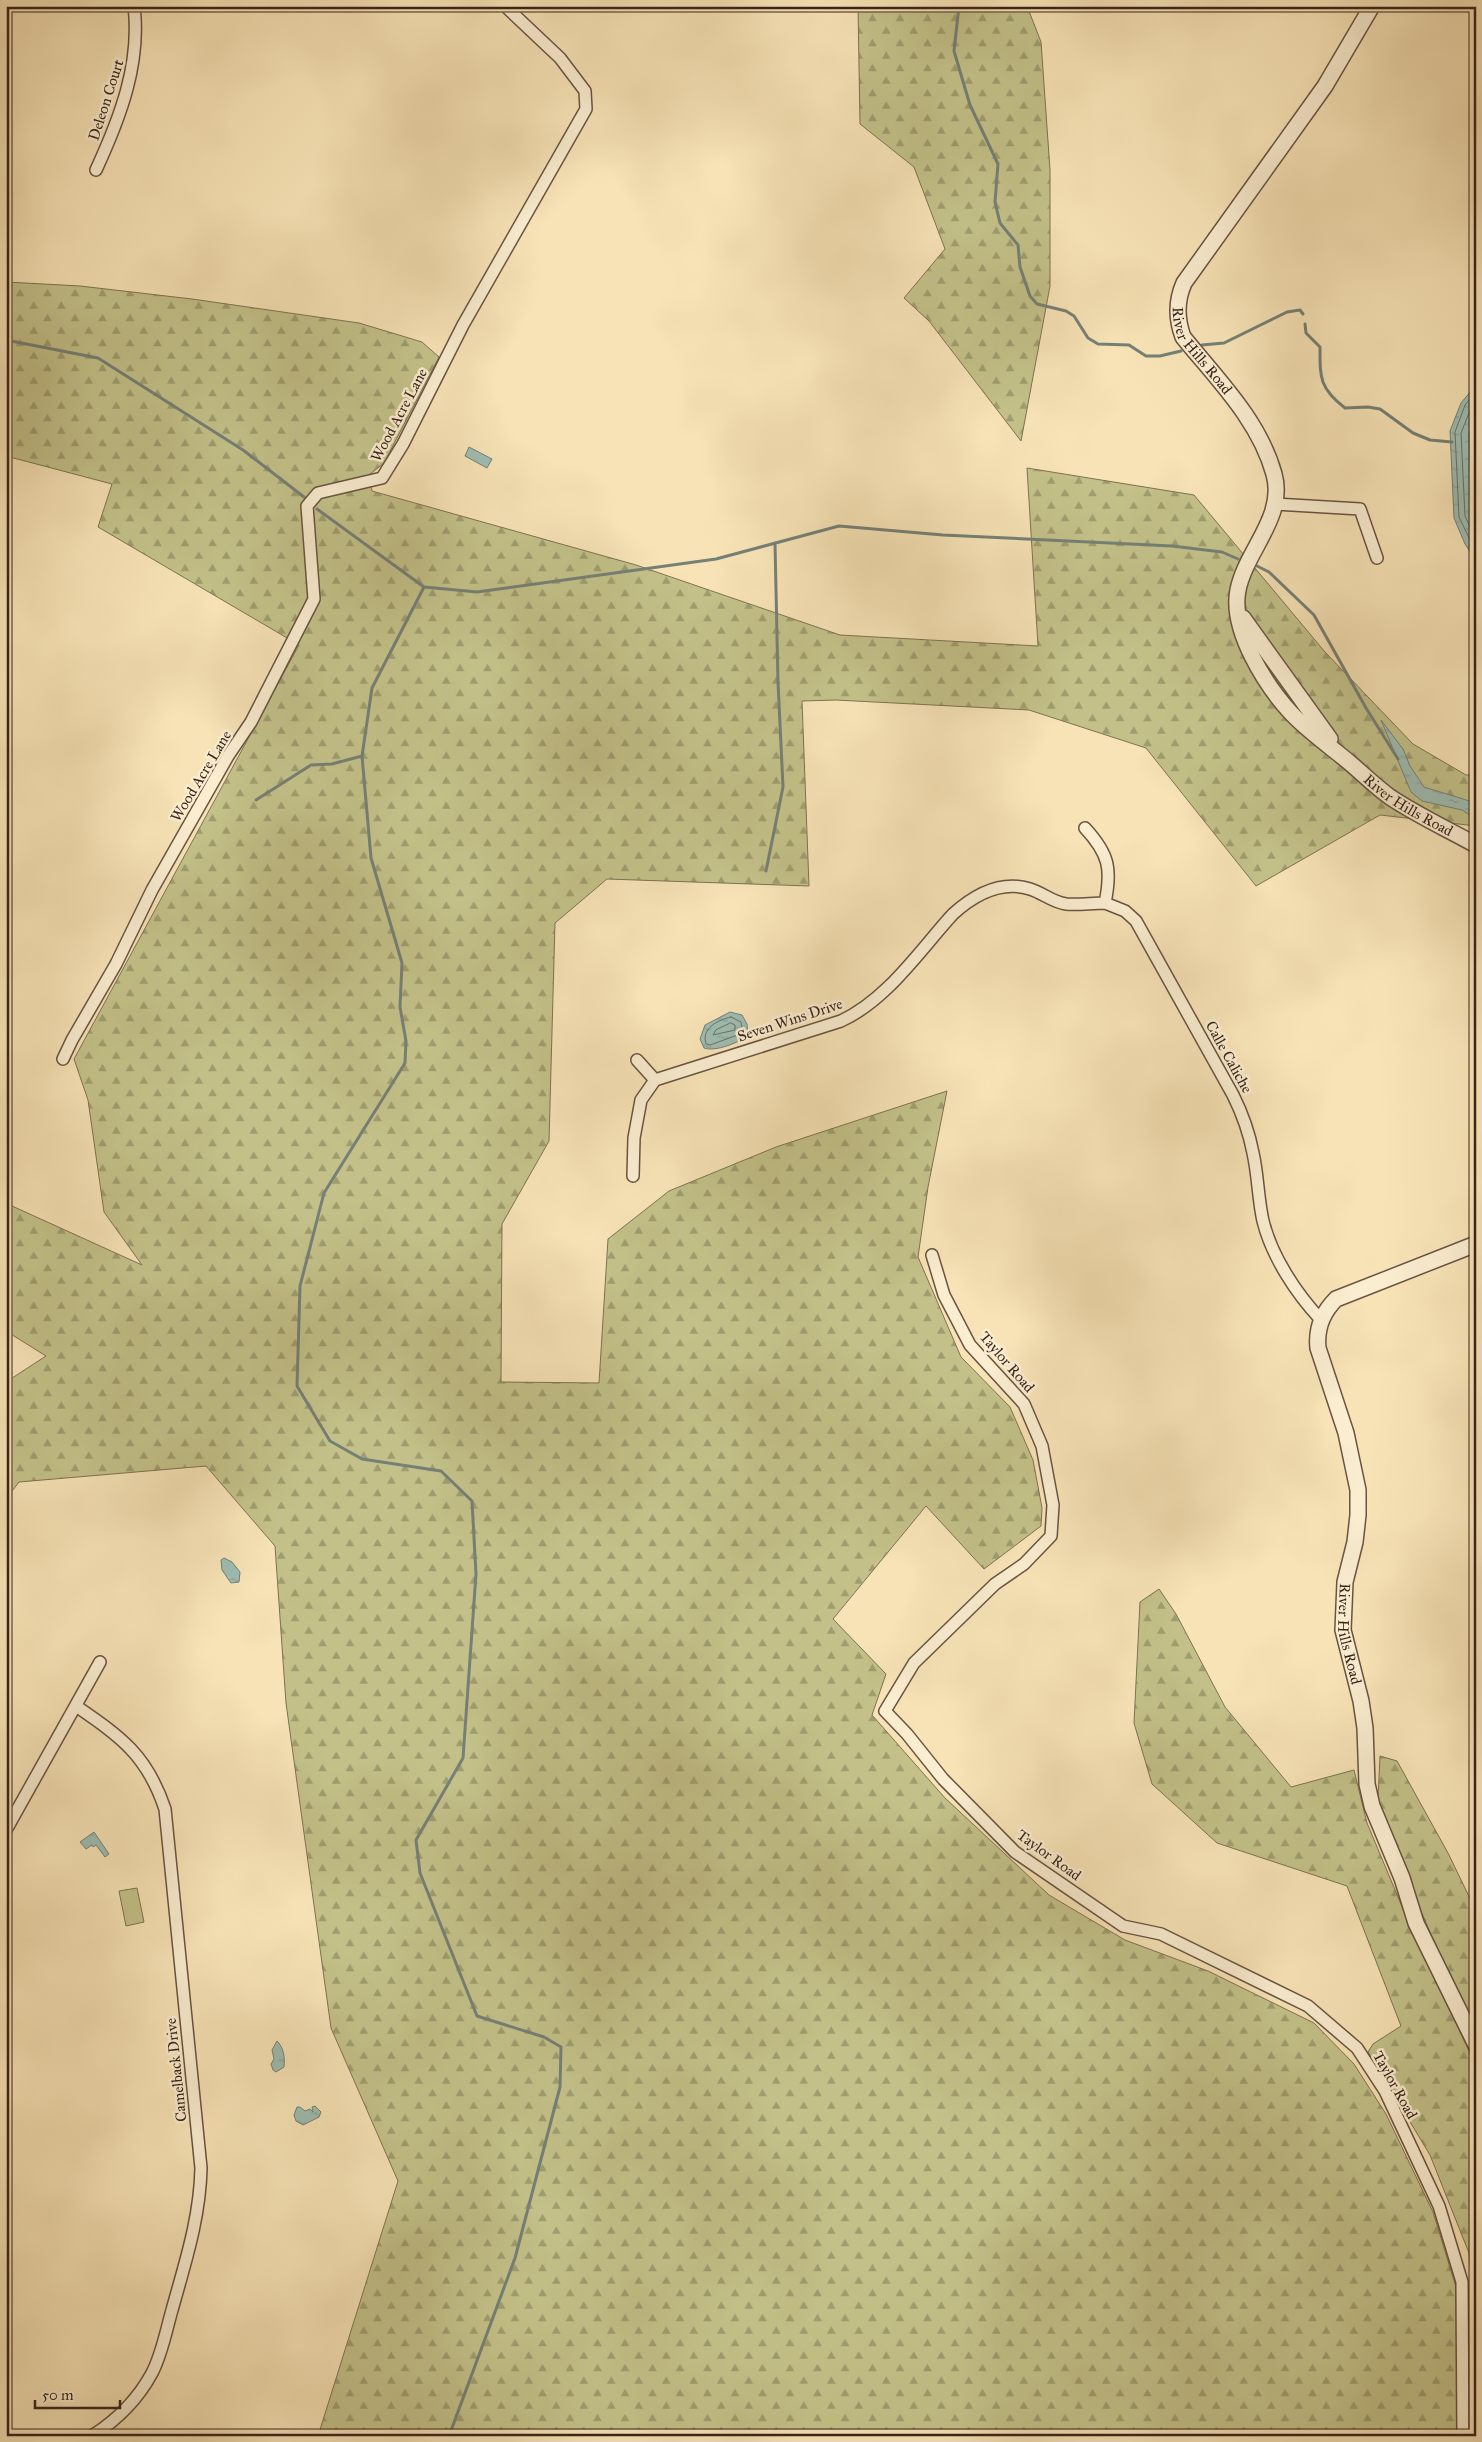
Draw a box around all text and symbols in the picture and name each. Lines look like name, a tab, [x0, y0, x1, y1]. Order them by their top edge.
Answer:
street label: Deleon Court	[84, 57, 128, 143]
street label: River Hills Road	[1169, 307, 1236, 398]
street label: Wood Acre Lane	[367, 365, 431, 465]
street label: Wood Acre Lane	[167, 727, 235, 825]
street label: River Hills Road	[1360, 770, 1456, 840]
street label: Seven Wins Drive	[735, 995, 845, 1045]
street label: Calle Caliche	[1202, 1018, 1256, 1096]
street label: Taylor Road	[976, 1328, 1039, 1397]
street label: River Hills Road	[1334, 1583, 1366, 1687]
street label: Taylor Road	[1013, 1826, 1085, 1885]
street label: Camelback Drive	[162, 2017, 190, 2123]
street label: Taylor Road	[1369, 2048, 1421, 2123]
scale bar	[35, 2377, 120, 2409]
text: 50 m	[42, 2386, 74, 2404]

